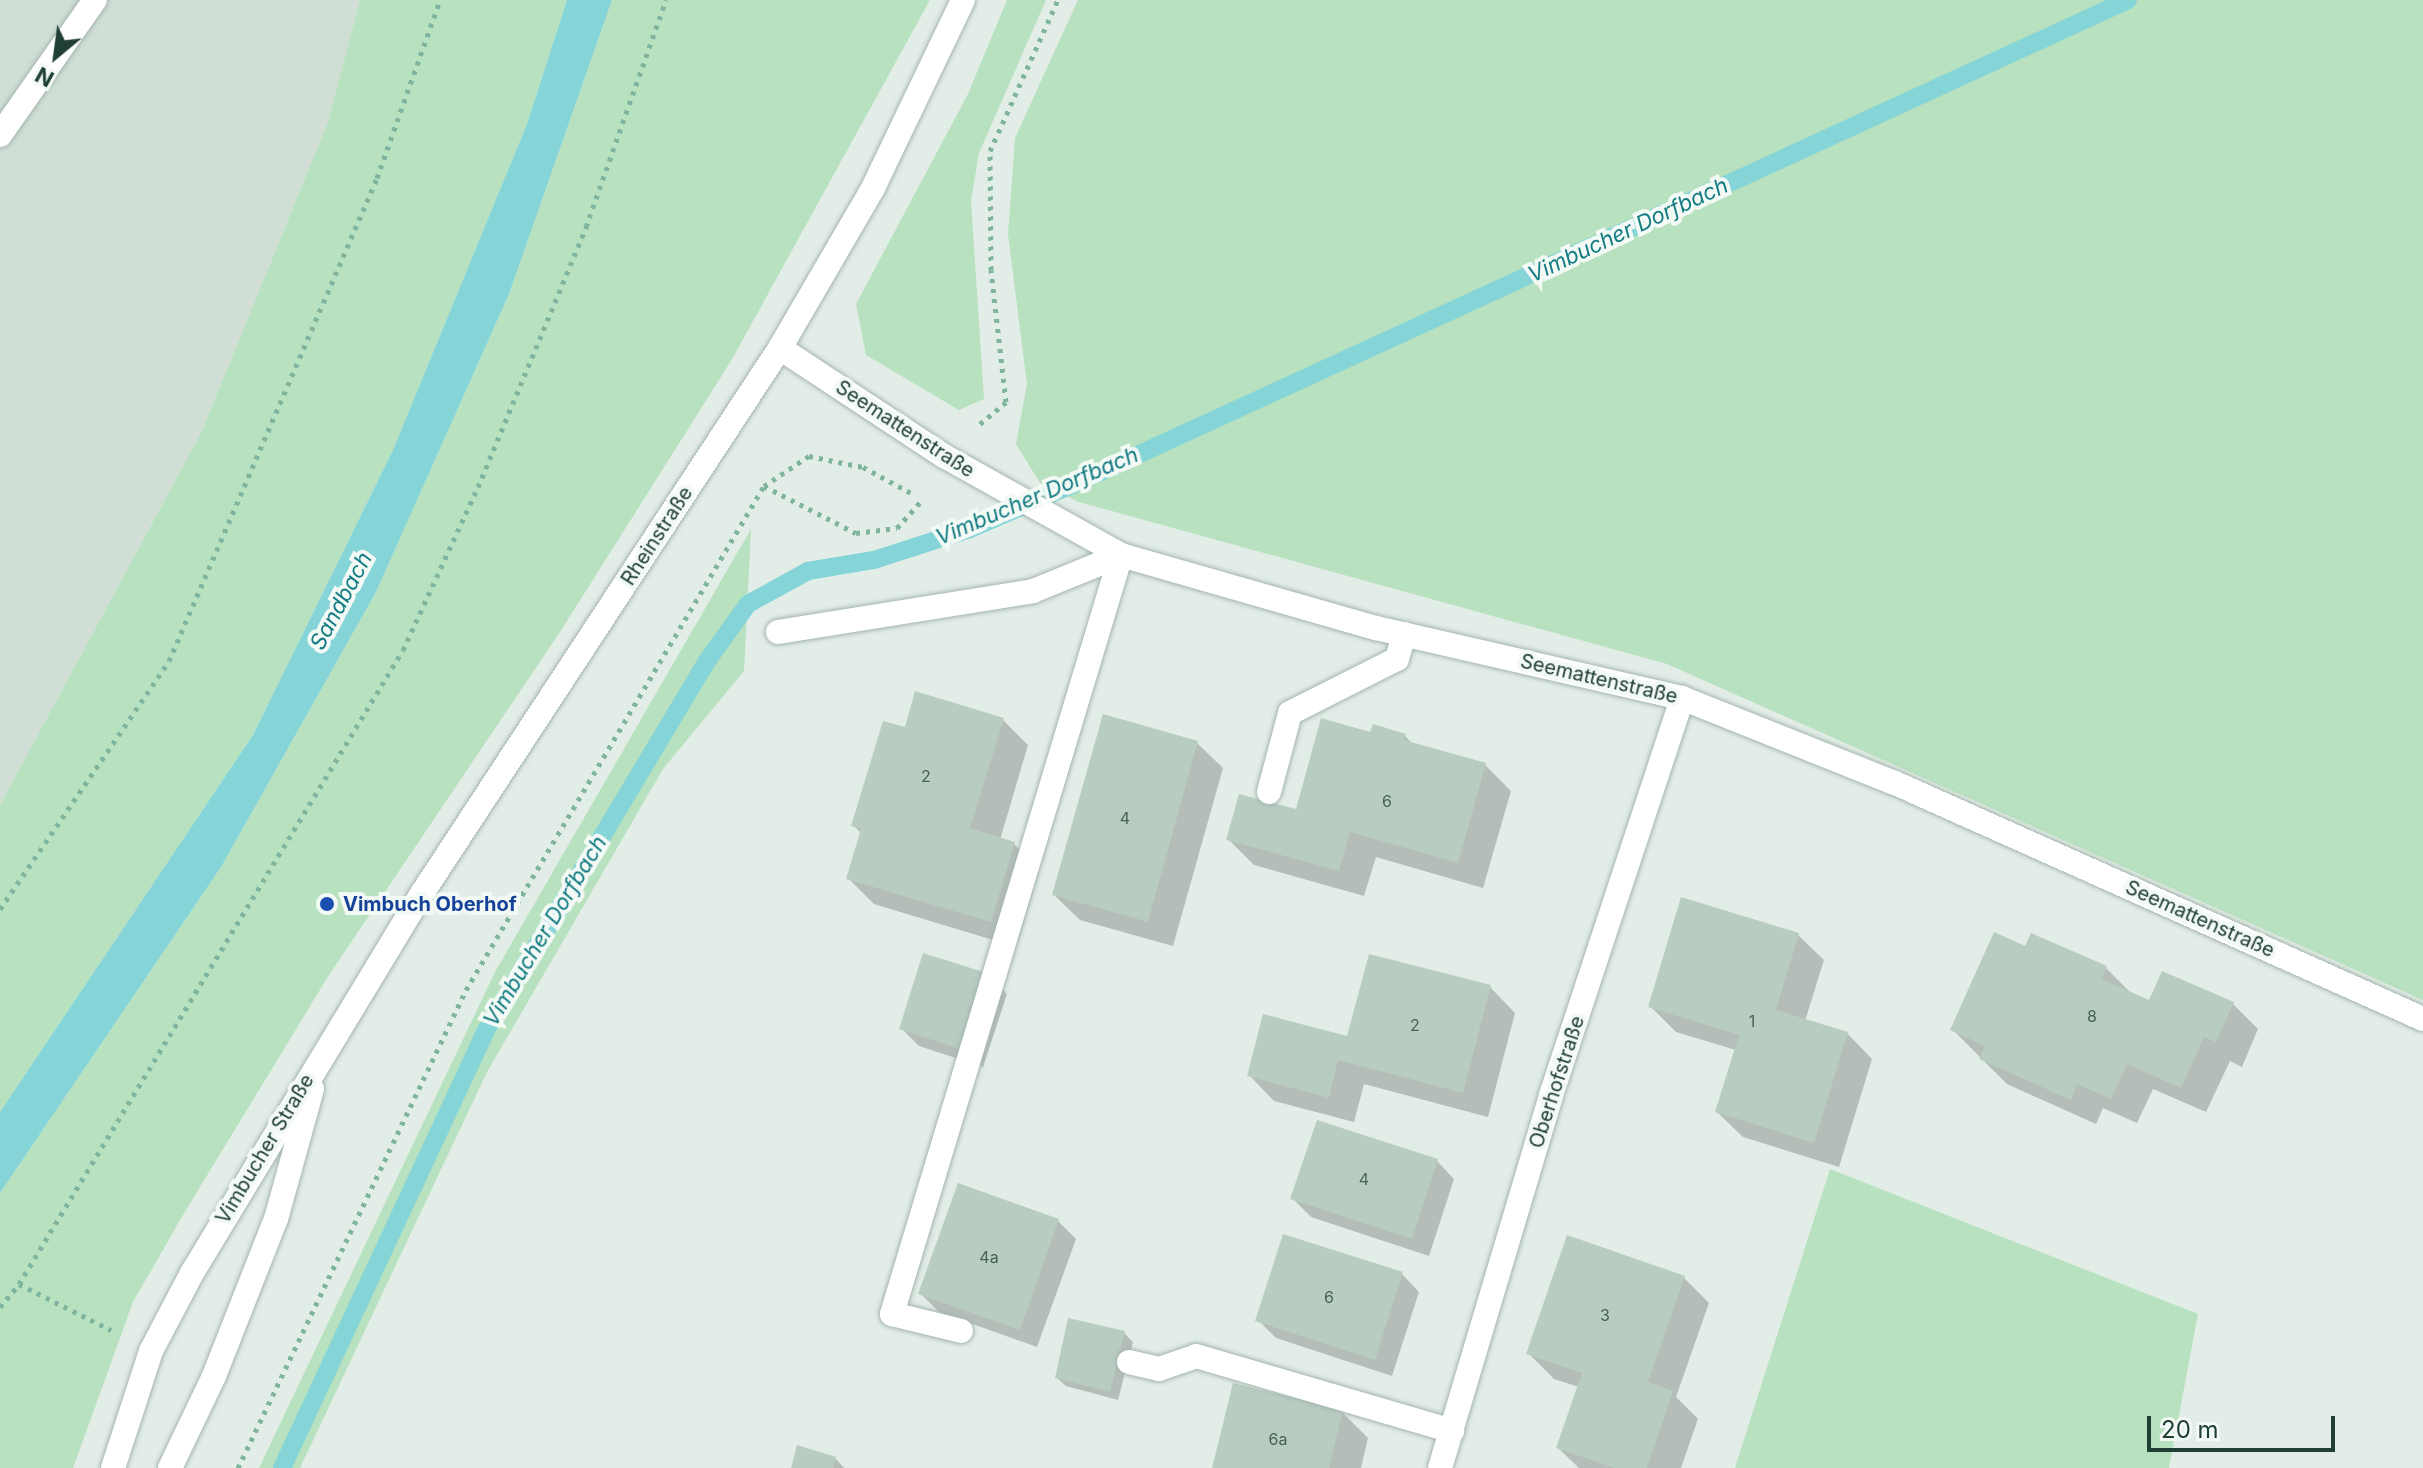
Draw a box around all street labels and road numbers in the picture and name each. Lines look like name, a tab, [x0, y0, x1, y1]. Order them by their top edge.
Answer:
street label: Seemattenstraße	[831, 375, 979, 483]
street label: Rheinstraße	[616, 482, 698, 590]
street label: Seemattenstraße	[1518, 649, 1680, 709]
street label: Seemattenstraße	[2122, 875, 2278, 963]
street label: Oberhofstraße	[1524, 1013, 1590, 1151]
street label: Vimbucher Straße	[211, 1070, 319, 1228]

